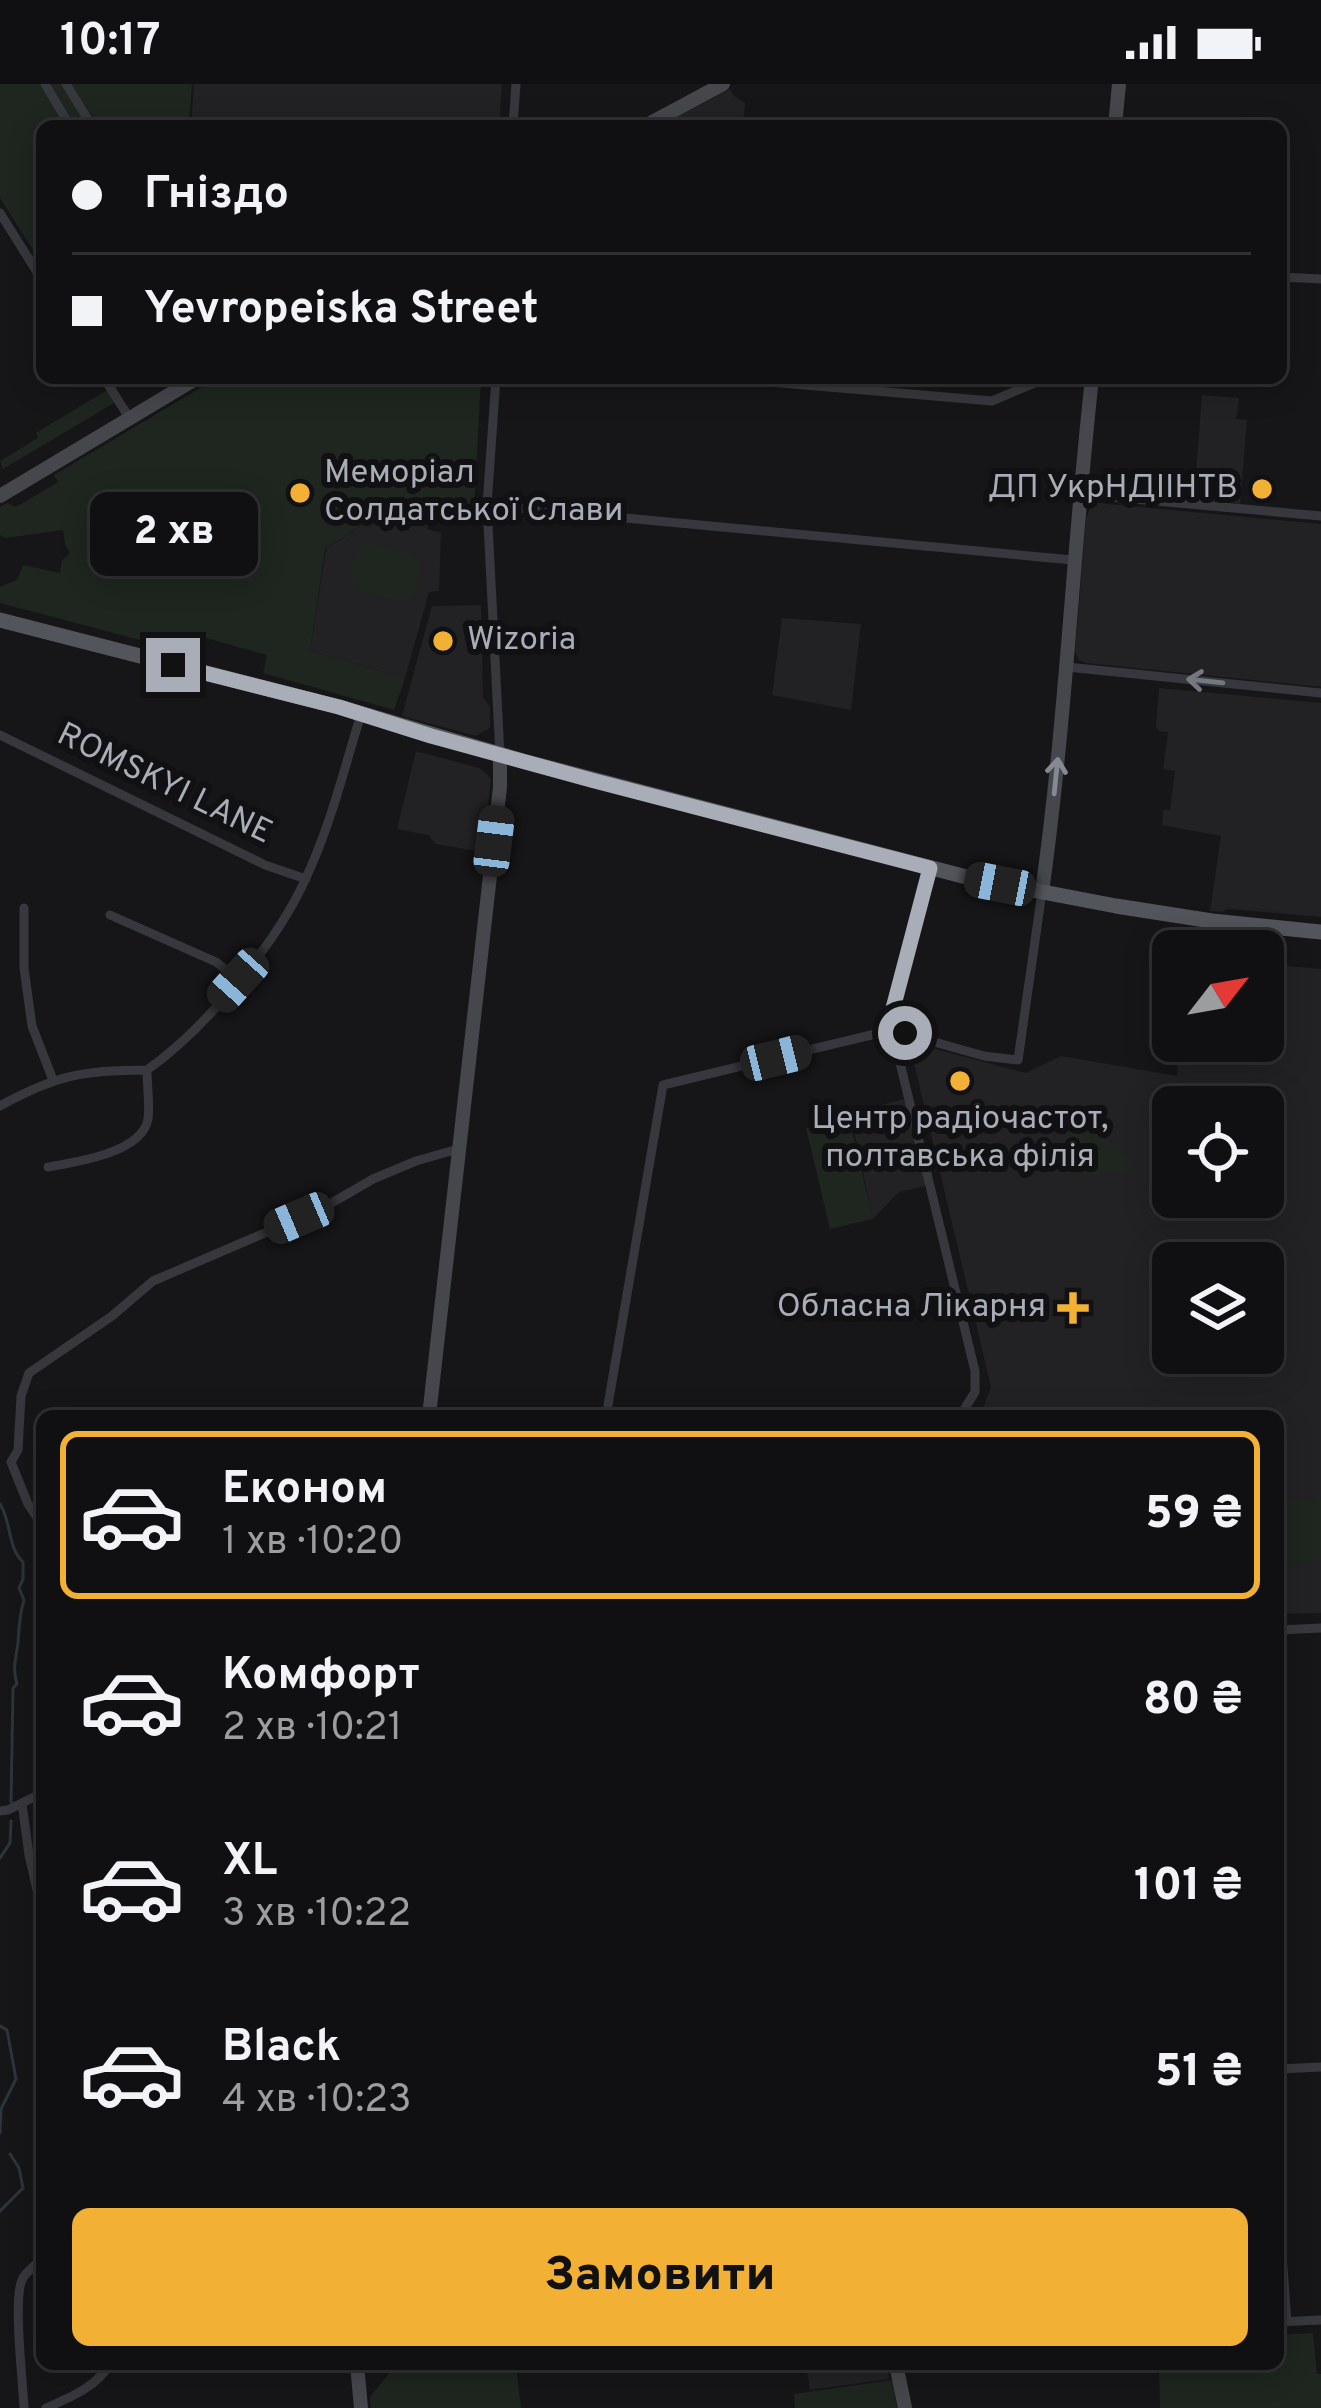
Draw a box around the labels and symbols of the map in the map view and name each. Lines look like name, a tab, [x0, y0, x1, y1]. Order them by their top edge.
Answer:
place label: Меморіал Солдатської Слави	[324, 453, 623, 533]
place label: ДП УкрНДІІНТВ	[988, 468, 1238, 510]
marker: ДП УкрНДІІНТВ	[1249, 476, 1275, 502]
marker: Меморіал Солдатської Слави	[287, 480, 313, 506]
callout: 2 хв	[89, 491, 257, 575]
place label: Wizoria	[467, 620, 576, 662]
marker: Wizoria	[430, 628, 456, 654]
route end	[146, 638, 200, 692]
one-way arrow	[1186, 670, 1225, 692]
street label: ROMSKYI LANE	[50, 715, 278, 855]
one-way arrow	[1045, 757, 1067, 796]
car	[472, 803, 516, 879]
car	[961, 859, 1039, 909]
north arrow	[1152, 930, 1284, 1062]
car	[201, 941, 275, 1019]
route start	[878, 1006, 932, 1060]
car	[737, 1032, 815, 1084]
marker: Центр радіочастот, полтавська філія	[947, 1068, 973, 1094]
place label: Центр радіочастот, полтавська філія	[812, 1099, 1108, 1179]
car	[259, 1187, 339, 1249]
place label: Обласна Лікарня	[777, 1287, 1046, 1329]
marker: Обласна Лікарня	[1057, 1292, 1089, 1324]

